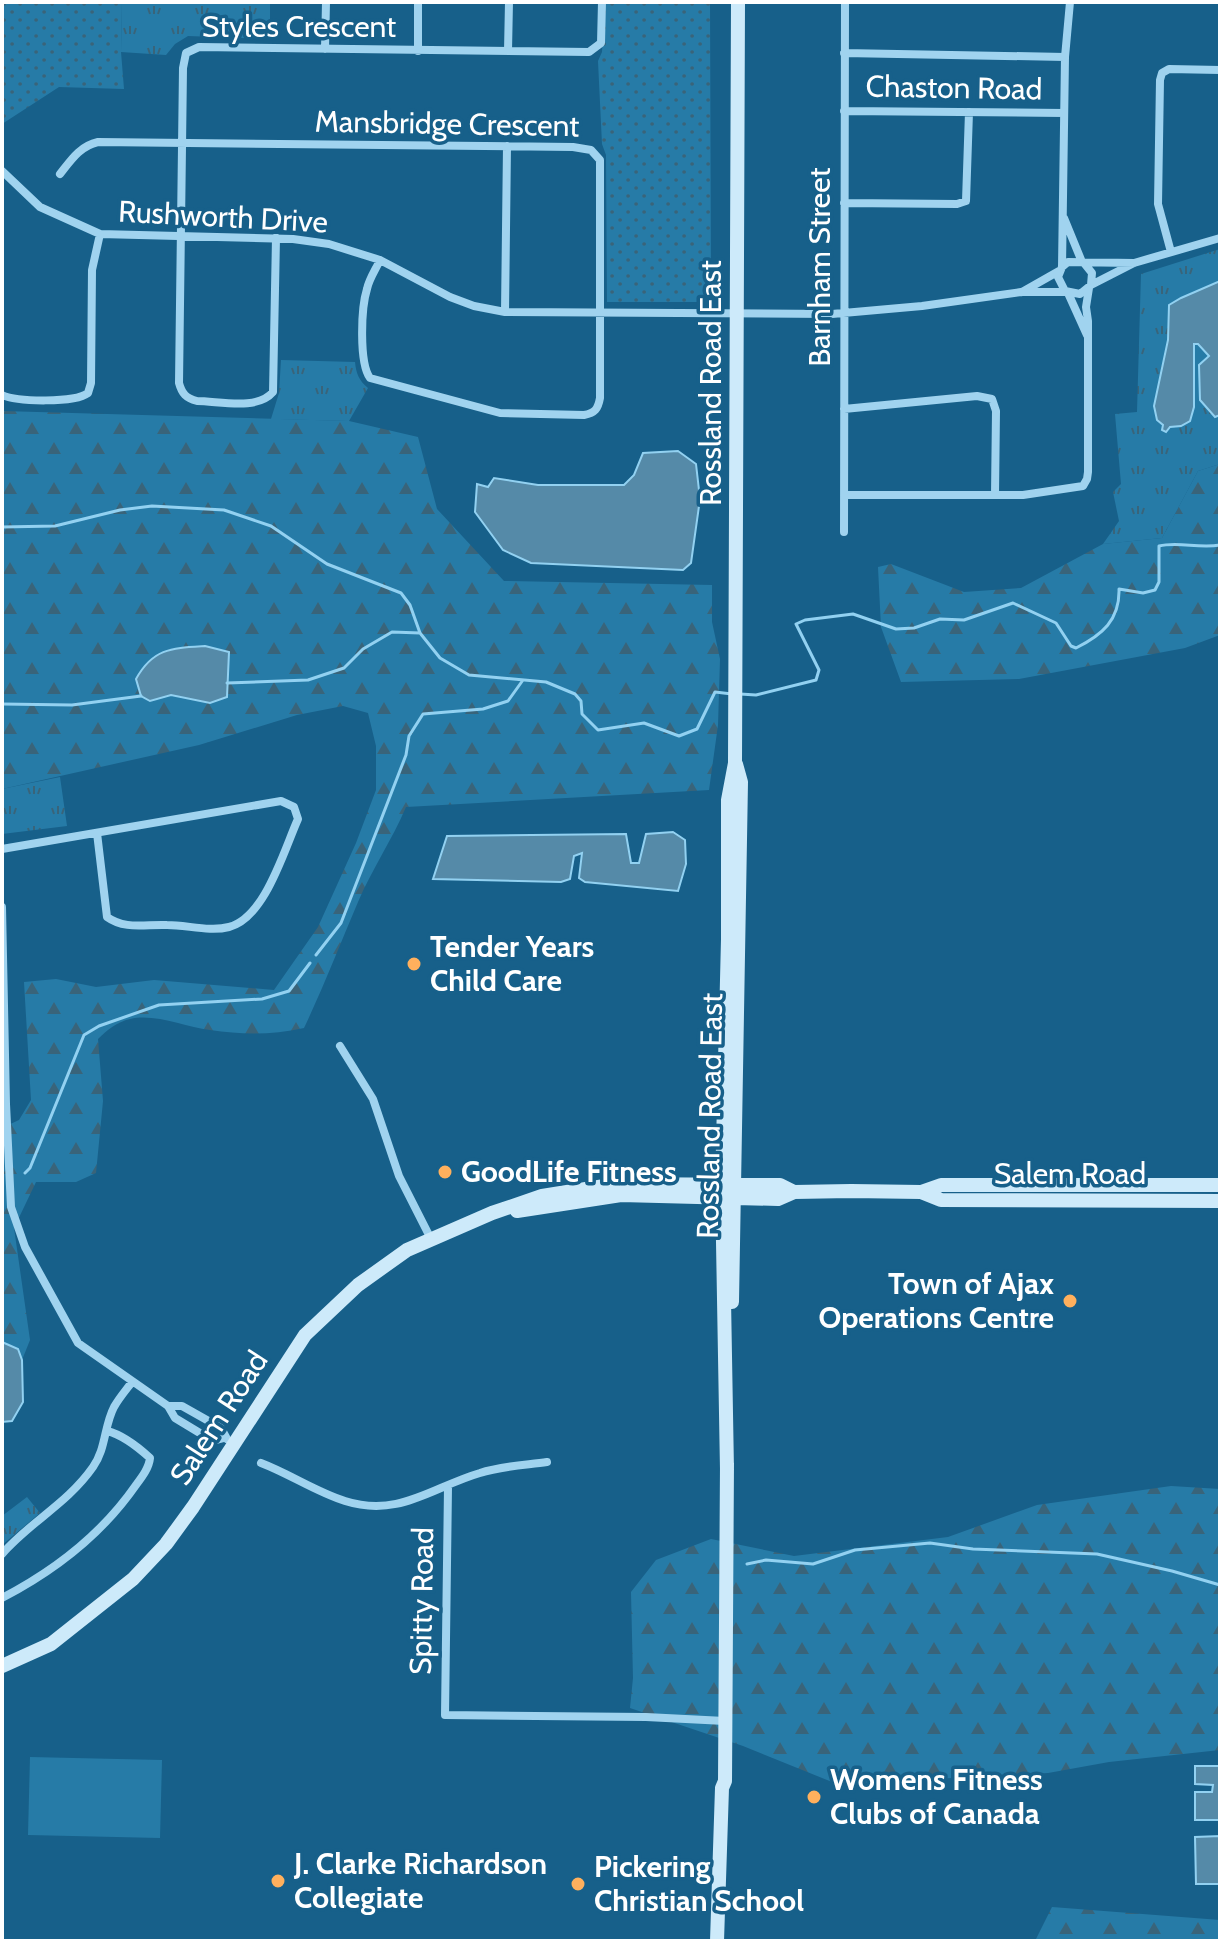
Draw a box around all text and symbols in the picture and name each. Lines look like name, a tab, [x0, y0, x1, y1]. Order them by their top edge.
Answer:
street label: Styles Crescent	[202, 8, 396, 45]
street label: Chaston Road	[865, 67, 1043, 108]
street label: Mansbridge Crescent	[314, 103, 580, 144]
street label: Barnham Street	[801, 167, 838, 367]
street label: Rushworth Drive	[117, 193, 329, 240]
street label: Rossland Road East	[692, 260, 729, 506]
place label: Tender Years Child Care	[430, 928, 594, 999]
marker: Tender Years Child Care	[405, 955, 423, 973]
street label: Rossland Road East	[689, 993, 730, 1239]
place label: GoodLife Fitness	[461, 1153, 677, 1190]
street label: Salem Road	[994, 1155, 1146, 1192]
marker: GoodLife Fitness	[436, 1163, 454, 1181]
place label: Town of Ajax Operations Centre	[819, 1265, 1054, 1336]
marker: Town of Ajax Operations Centre	[1061, 1292, 1079, 1310]
street label: Salem Road	[162, 1344, 276, 1492]
street label: Spitty Road	[402, 1527, 441, 1675]
place label: Womens Fitness Clubs of Canada	[830, 1761, 1043, 1832]
marker: Womens Fitness Clubs of Canada	[805, 1788, 823, 1806]
place label: J. Clarke Richardson Collegiate	[293, 1845, 547, 1916]
place label: Pickering Christian School	[594, 1848, 804, 1919]
marker: J. Clarke Richardson Collegiate	[269, 1872, 287, 1890]
marker: Pickering Christian School	[569, 1875, 587, 1893]

